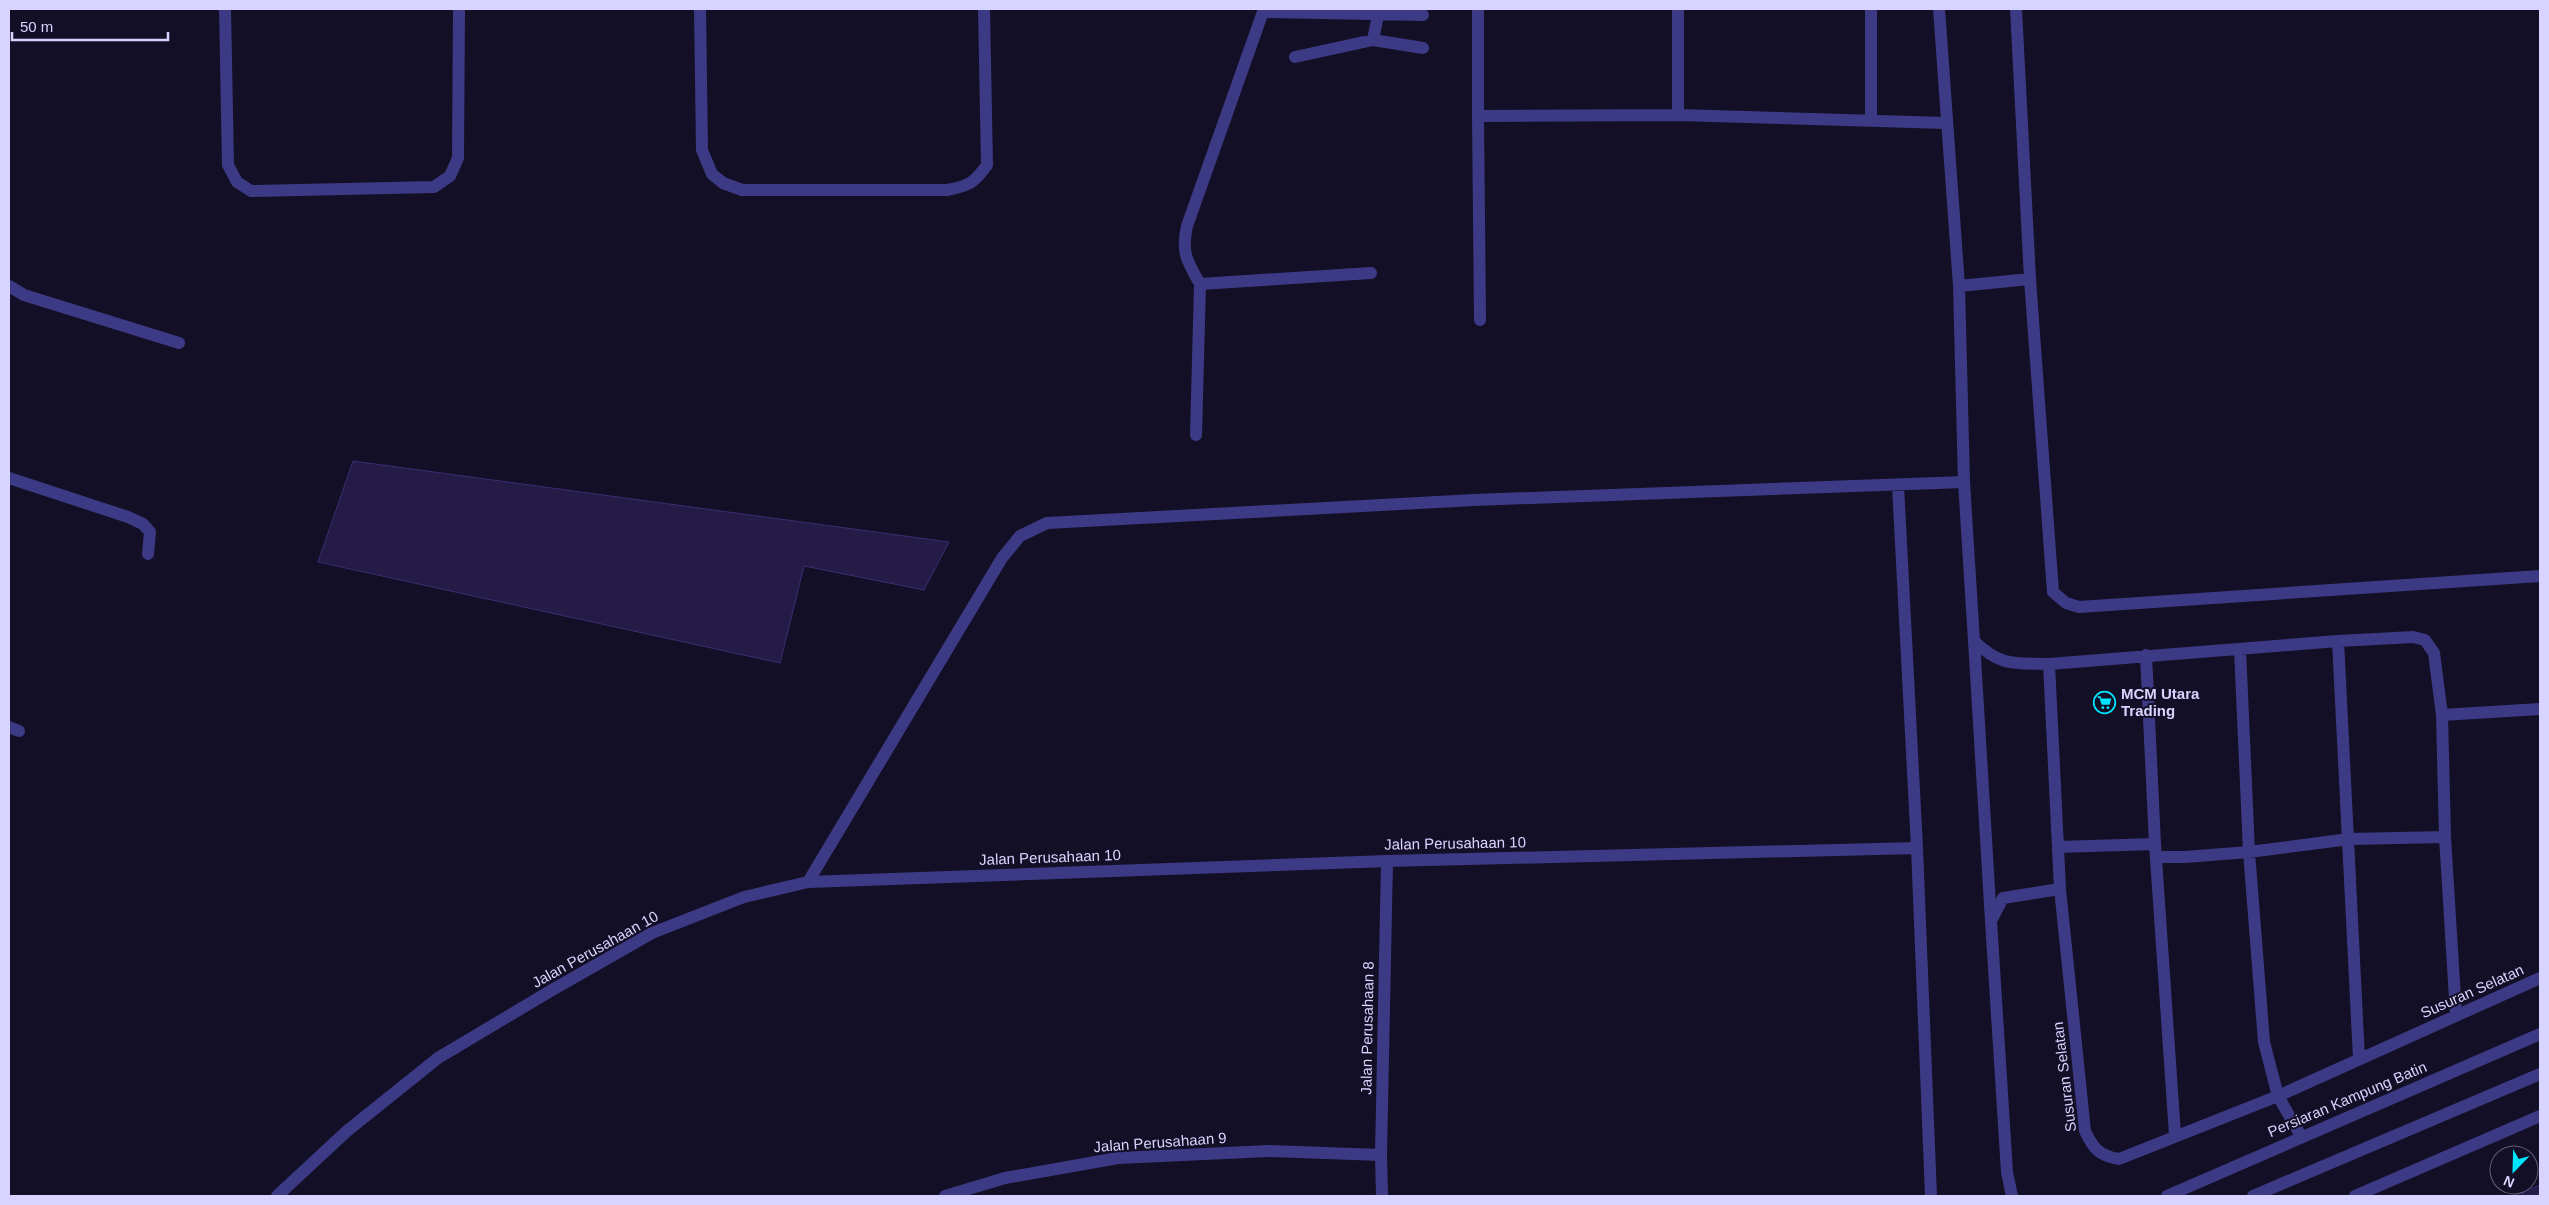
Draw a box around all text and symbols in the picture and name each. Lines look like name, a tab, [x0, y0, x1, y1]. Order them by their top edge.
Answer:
scale bar	[12, 10, 169, 42]
text: 50 m	[20, 18, 53, 35]
place label: MCM Utara Trading	[2121, 685, 2200, 719]
supermarket icon: MCM Utara Trading	[2093, 690, 2117, 714]
street label: Jalan Perusahaan 10	[1384, 833, 1526, 853]
street label: Jalan Perusahaan 10	[979, 846, 1121, 868]
street label: Jalan Perusahaan 10	[529, 907, 661, 991]
street label: Jalan Perusahaan 8	[1357, 961, 1377, 1095]
street label: Susuran Selatan	[2418, 961, 2526, 1021]
street label: Susuran Selatan	[2049, 1021, 2079, 1133]
street label: Persiaran Kampung Batin	[2265, 1058, 2429, 1140]
street label: Jalan Perusahaan 9	[1093, 1129, 1227, 1155]
north arrow	[2489, 1145, 2539, 1195]
text: N	[2501, 1173, 2517, 1191]

